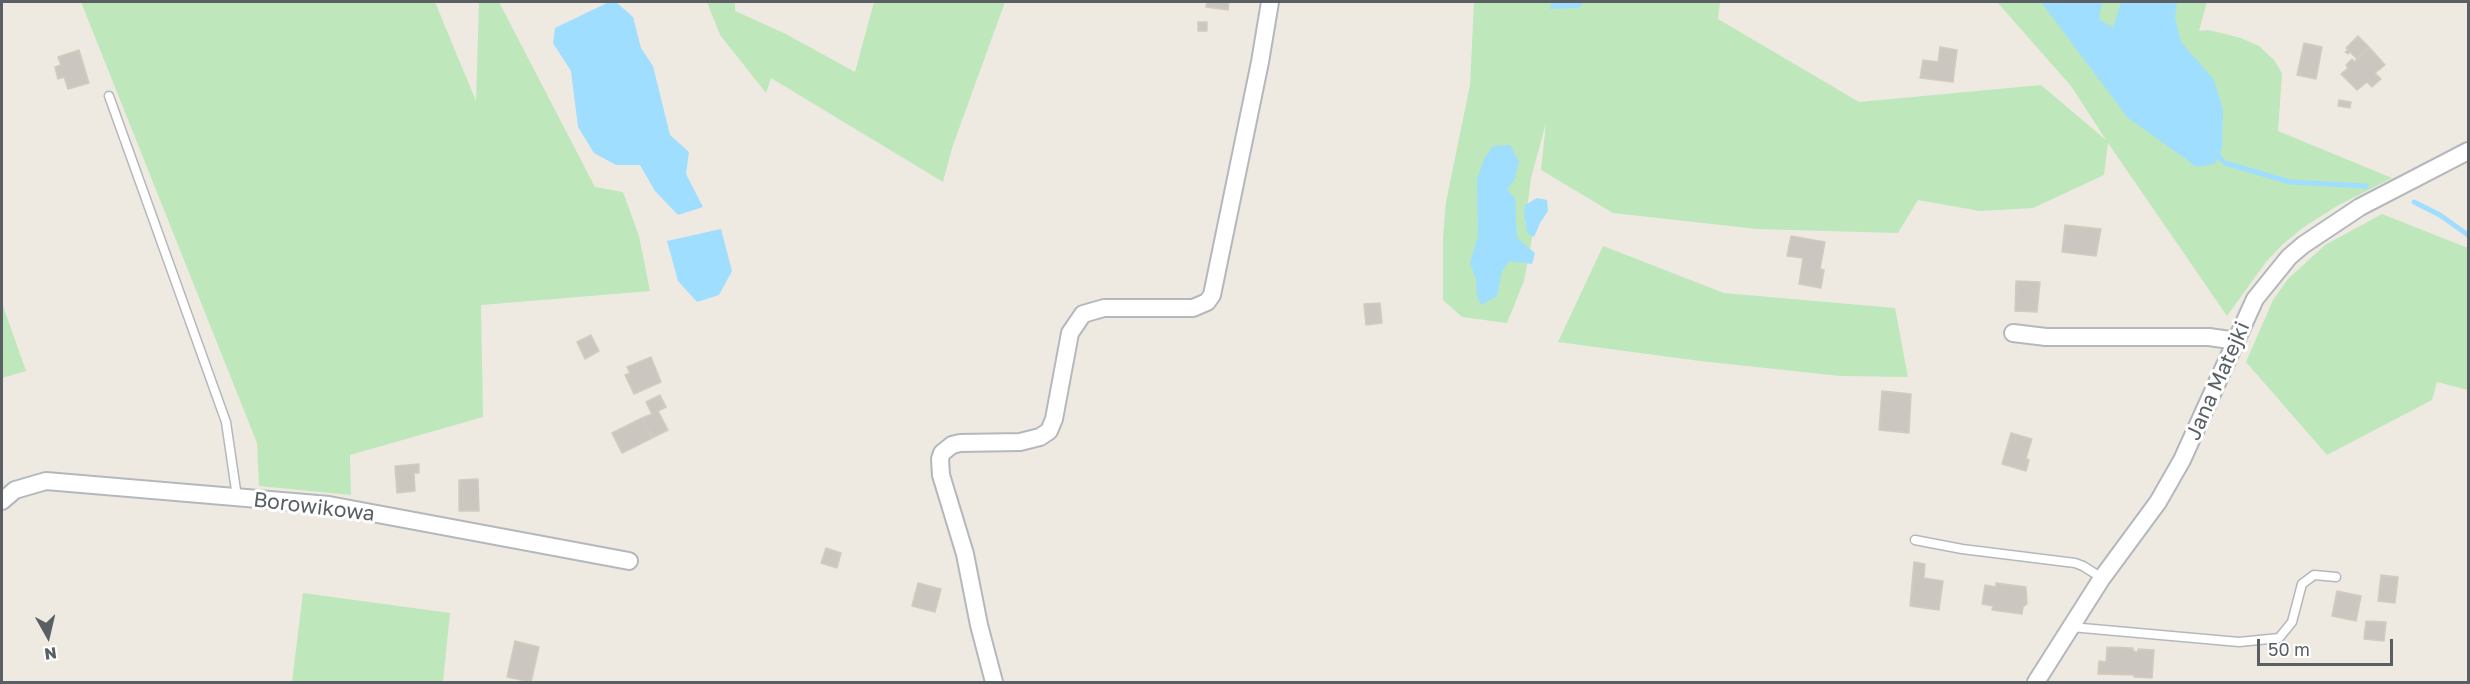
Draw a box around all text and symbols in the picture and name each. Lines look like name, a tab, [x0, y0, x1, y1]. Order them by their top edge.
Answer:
street label: Jana Matejki	[2181, 318, 2255, 444]
street label: Borowikowa	[252, 487, 376, 527]
north arrow	[18, 606, 78, 666]
scale bar	[2260, 627, 2396, 665]
text: 50 m	[2268, 638, 2310, 660]
text: N	[43, 643, 58, 665]

